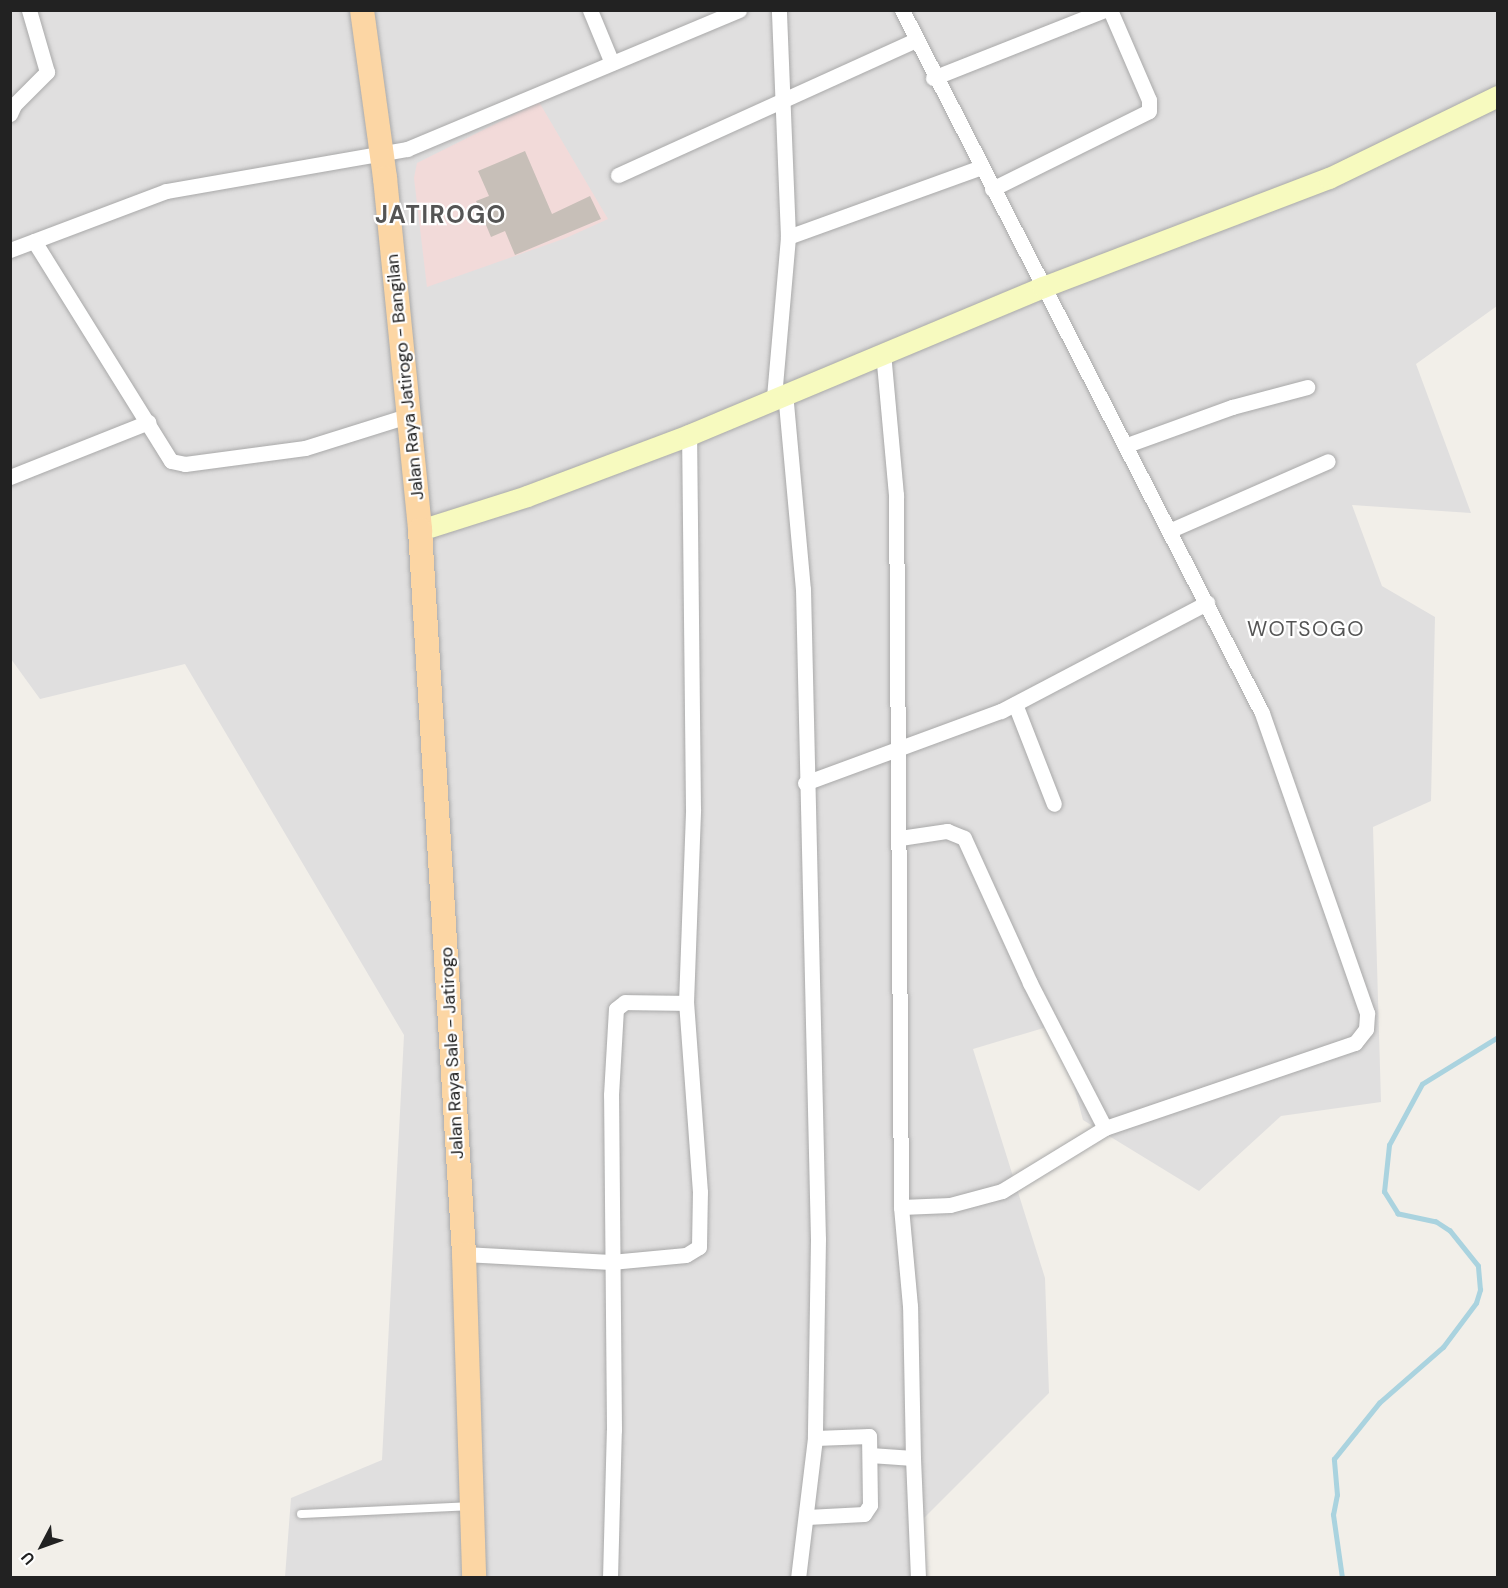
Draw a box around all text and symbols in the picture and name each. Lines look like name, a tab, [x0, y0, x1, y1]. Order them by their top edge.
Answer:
district label: JATIROGO	[375, 201, 507, 229]
street label: Jalan Raya Jatirogo - Bangilan	[381, 253, 429, 501]
district label: WOTSOGO	[1247, 616, 1365, 642]
street label: Jalan Raya Sale - Jatirogo	[436, 946, 468, 1160]
north arrow	[12, 1516, 72, 1576]
text: U	[17, 1547, 40, 1569]

